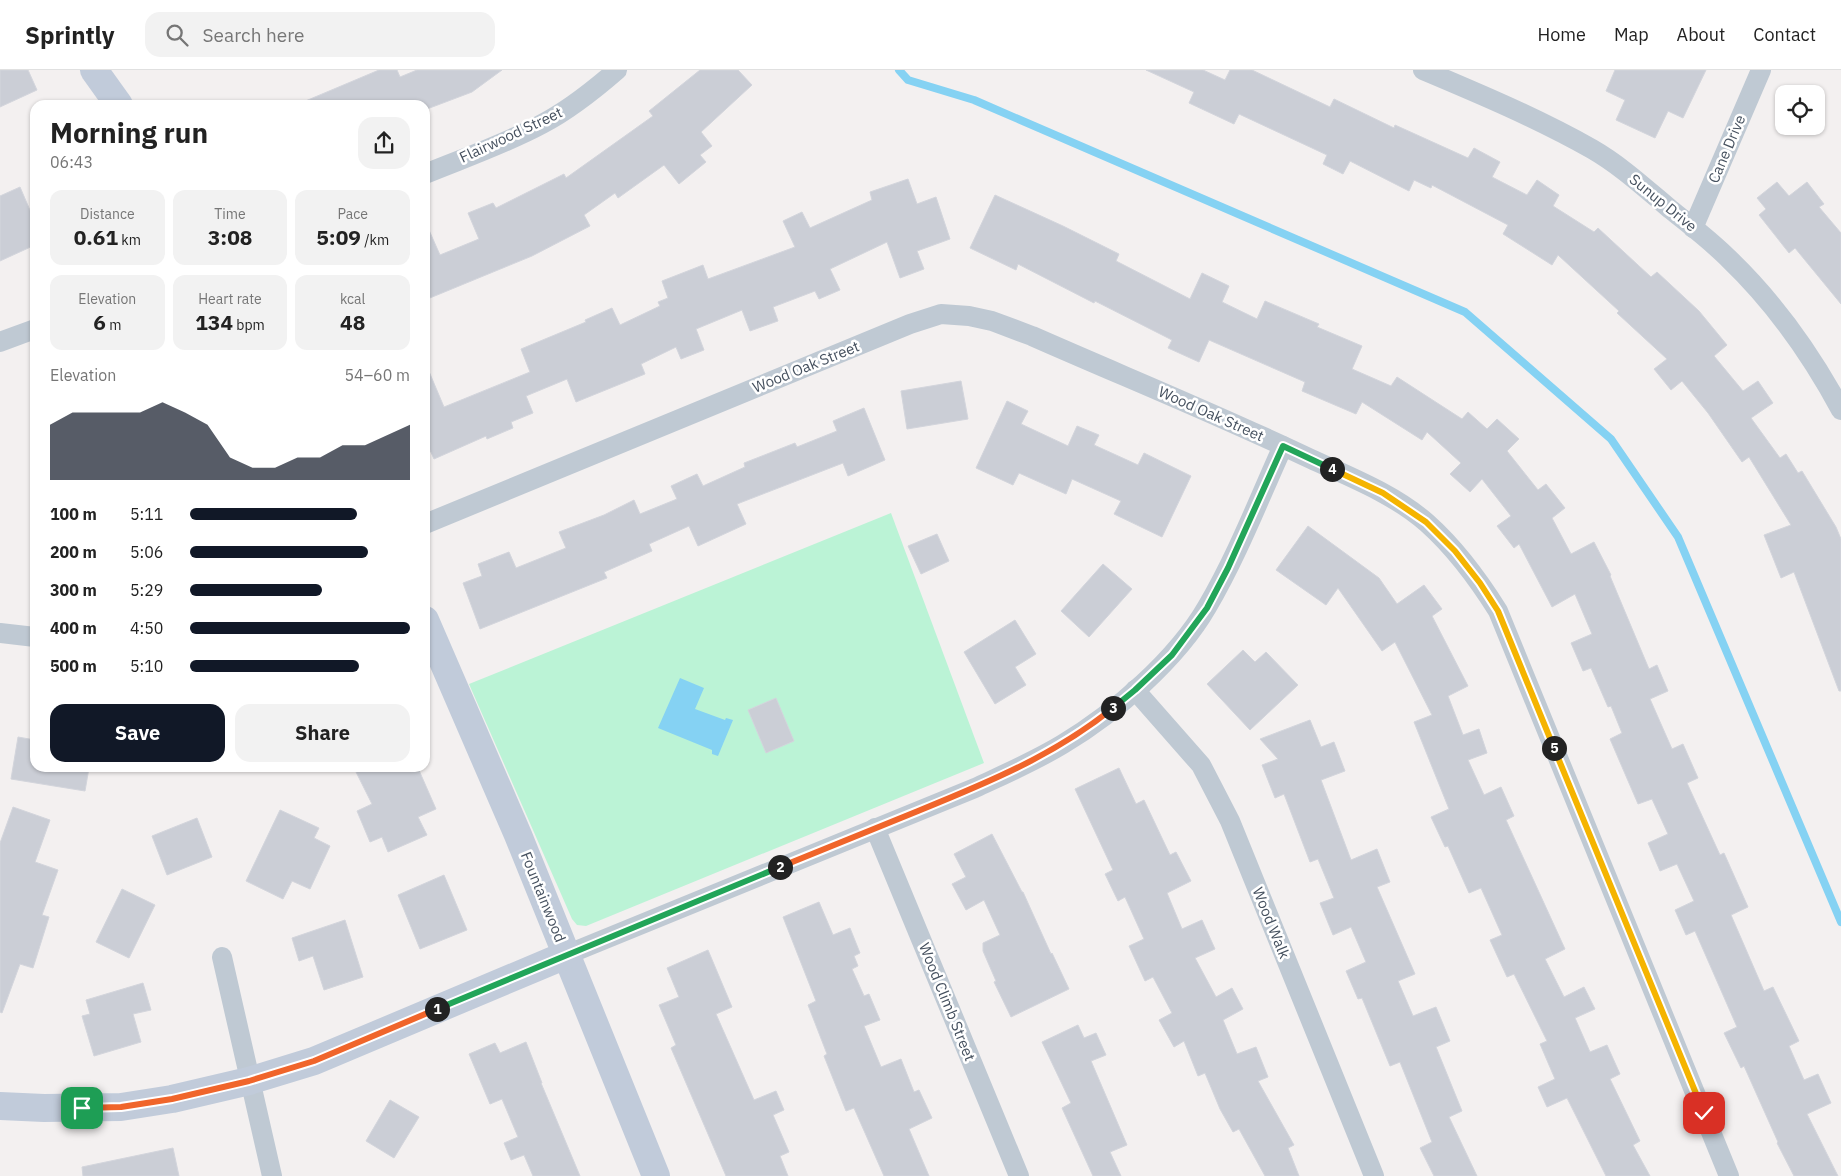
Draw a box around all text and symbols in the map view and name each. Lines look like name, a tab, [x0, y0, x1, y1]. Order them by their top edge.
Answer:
search box	[145, 12, 495, 57]
text: Sprintly	[25, 19, 115, 51]
icon: search	[163, 21, 191, 49]
text: Search here	[203, 23, 304, 47]
text: Home	[1538, 23, 1586, 46]
text: Map	[1614, 23, 1649, 46]
text: About	[1677, 23, 1725, 46]
text: Contact	[1753, 23, 1816, 46]
map controls	[1775, 85, 1825, 135]
button: locate	[1775, 85, 1825, 135]
street label: Flairwood Street	[456, 102, 565, 167]
street label: Cane Drive	[1704, 112, 1749, 186]
text: Morning run	[50, 114, 208, 151]
button: share	[358, 117, 410, 169]
text: 06:43	[50, 152, 93, 172]
street label: Sunup Drive	[1626, 170, 1701, 236]
text: Distance	[80, 205, 135, 223]
text: Time	[214, 205, 246, 223]
text: Pace	[337, 205, 368, 223]
text: 0.61	[74, 223, 118, 251]
text: 3:08	[208, 223, 252, 251]
text: 5:09	[316, 223, 361, 251]
text: km	[118, 231, 141, 249]
text: /km	[361, 231, 389, 249]
text: Elevation	[78, 290, 136, 308]
text: Heart rate	[198, 290, 262, 308]
text: kcal	[340, 290, 365, 308]
text: 6	[93, 308, 106, 336]
text: 134	[195, 308, 233, 336]
text: 48	[340, 308, 365, 336]
text: m	[106, 316, 121, 334]
text: bpm	[233, 316, 265, 334]
street label: Wood Oak Street	[750, 336, 862, 397]
text: Elevation	[50, 365, 116, 385]
text: 54–60 m	[344, 365, 410, 385]
street label: Wood Oak Street	[1156, 382, 1267, 445]
pin: 4	[1320, 456, 1344, 482]
text: 4	[1328, 460, 1337, 478]
text: 100 m	[50, 504, 97, 524]
text: 5:11	[130, 504, 163, 524]
text: 200 m	[50, 542, 97, 562]
text: 5:06	[130, 542, 163, 562]
text: 300 m	[50, 580, 97, 600]
text: 5:29	[130, 580, 163, 600]
text: 400 m	[50, 618, 97, 638]
text: 4:50	[130, 618, 163, 638]
text: 500 m	[50, 656, 97, 676]
text: 5:10	[130, 656, 163, 676]
pin: 3	[1100, 696, 1126, 720]
text: 3	[1109, 699, 1118, 717]
button: Save	[50, 704, 225, 762]
button: Share	[235, 704, 410, 762]
pin: 5	[1542, 736, 1566, 760]
text: 5	[1550, 739, 1559, 757]
street label: Fountainwood	[517, 849, 570, 945]
pin: 2	[768, 854, 792, 880]
text: 2	[776, 858, 785, 876]
street label: Wood Walk	[1249, 884, 1294, 961]
street label: Wood Climb Street	[915, 940, 980, 1064]
pin: 1	[424, 996, 450, 1022]
text: 1	[433, 1000, 442, 1018]
pin	[61, 1087, 103, 1129]
pin	[1683, 1092, 1725, 1134]
icon: arrive	[68, 1094, 96, 1122]
icon: check	[1690, 1099, 1718, 1127]

